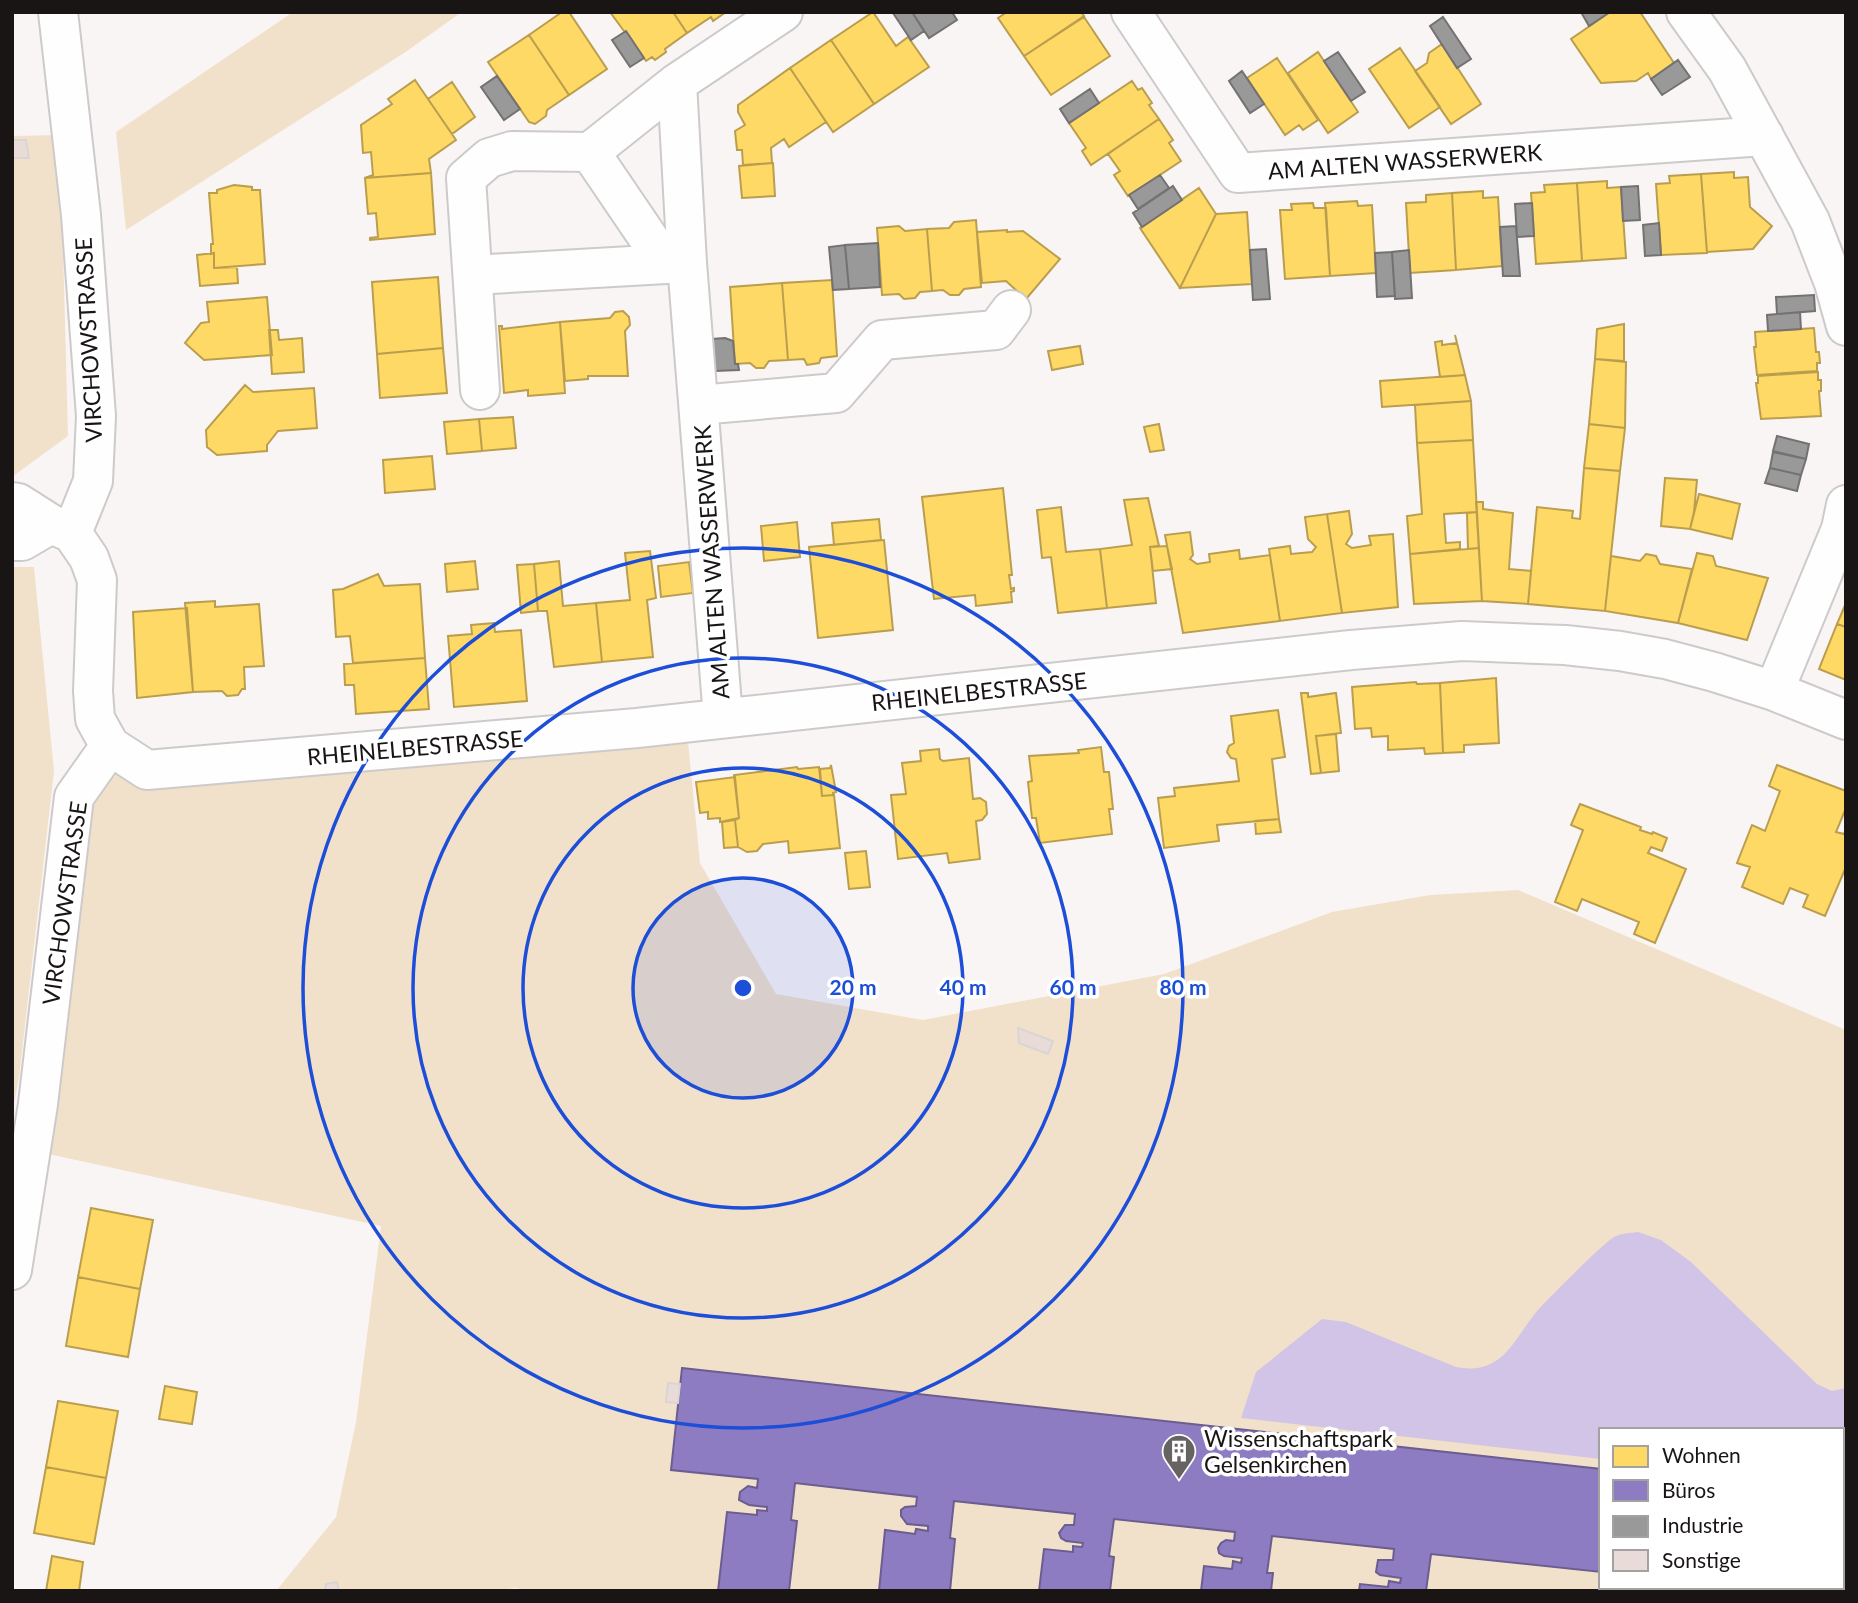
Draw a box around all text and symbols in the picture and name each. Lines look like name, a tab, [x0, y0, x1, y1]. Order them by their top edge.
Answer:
street label: AM ALTEN WASSERWERK	[1267, 137, 1544, 185]
street label: VIRCHOWSTRASSE	[69, 237, 107, 443]
street label: AM ALTEN WASSERWERK	[687, 423, 735, 700]
street label: RHEINELBESTRASSE	[870, 666, 1088, 716]
street label: RHEINELBESTRASSE	[306, 724, 524, 770]
street label: VIRCHOWSTRASSE	[36, 799, 92, 1007]
text: 20 m	[829, 974, 877, 999]
text: 40 m	[939, 974, 987, 999]
text: 60 m	[1049, 974, 1097, 999]
text: 80 m	[1159, 974, 1207, 999]
centre of rings	[731, 976, 755, 1000]
place label: Wissenschaftspark Gelsenkirchen	[1204, 1424, 1394, 1478]
legend	[1599, 1428, 1844, 1589]
building icon: Wissenschaftspark Gelsenkirchen	[1160, 1432, 1198, 1481]
text: Wohnen	[1662, 1442, 1741, 1467]
text: Büros	[1662, 1477, 1715, 1502]
text: Industrie	[1662, 1512, 1743, 1537]
text: Sonstige	[1662, 1547, 1741, 1572]

